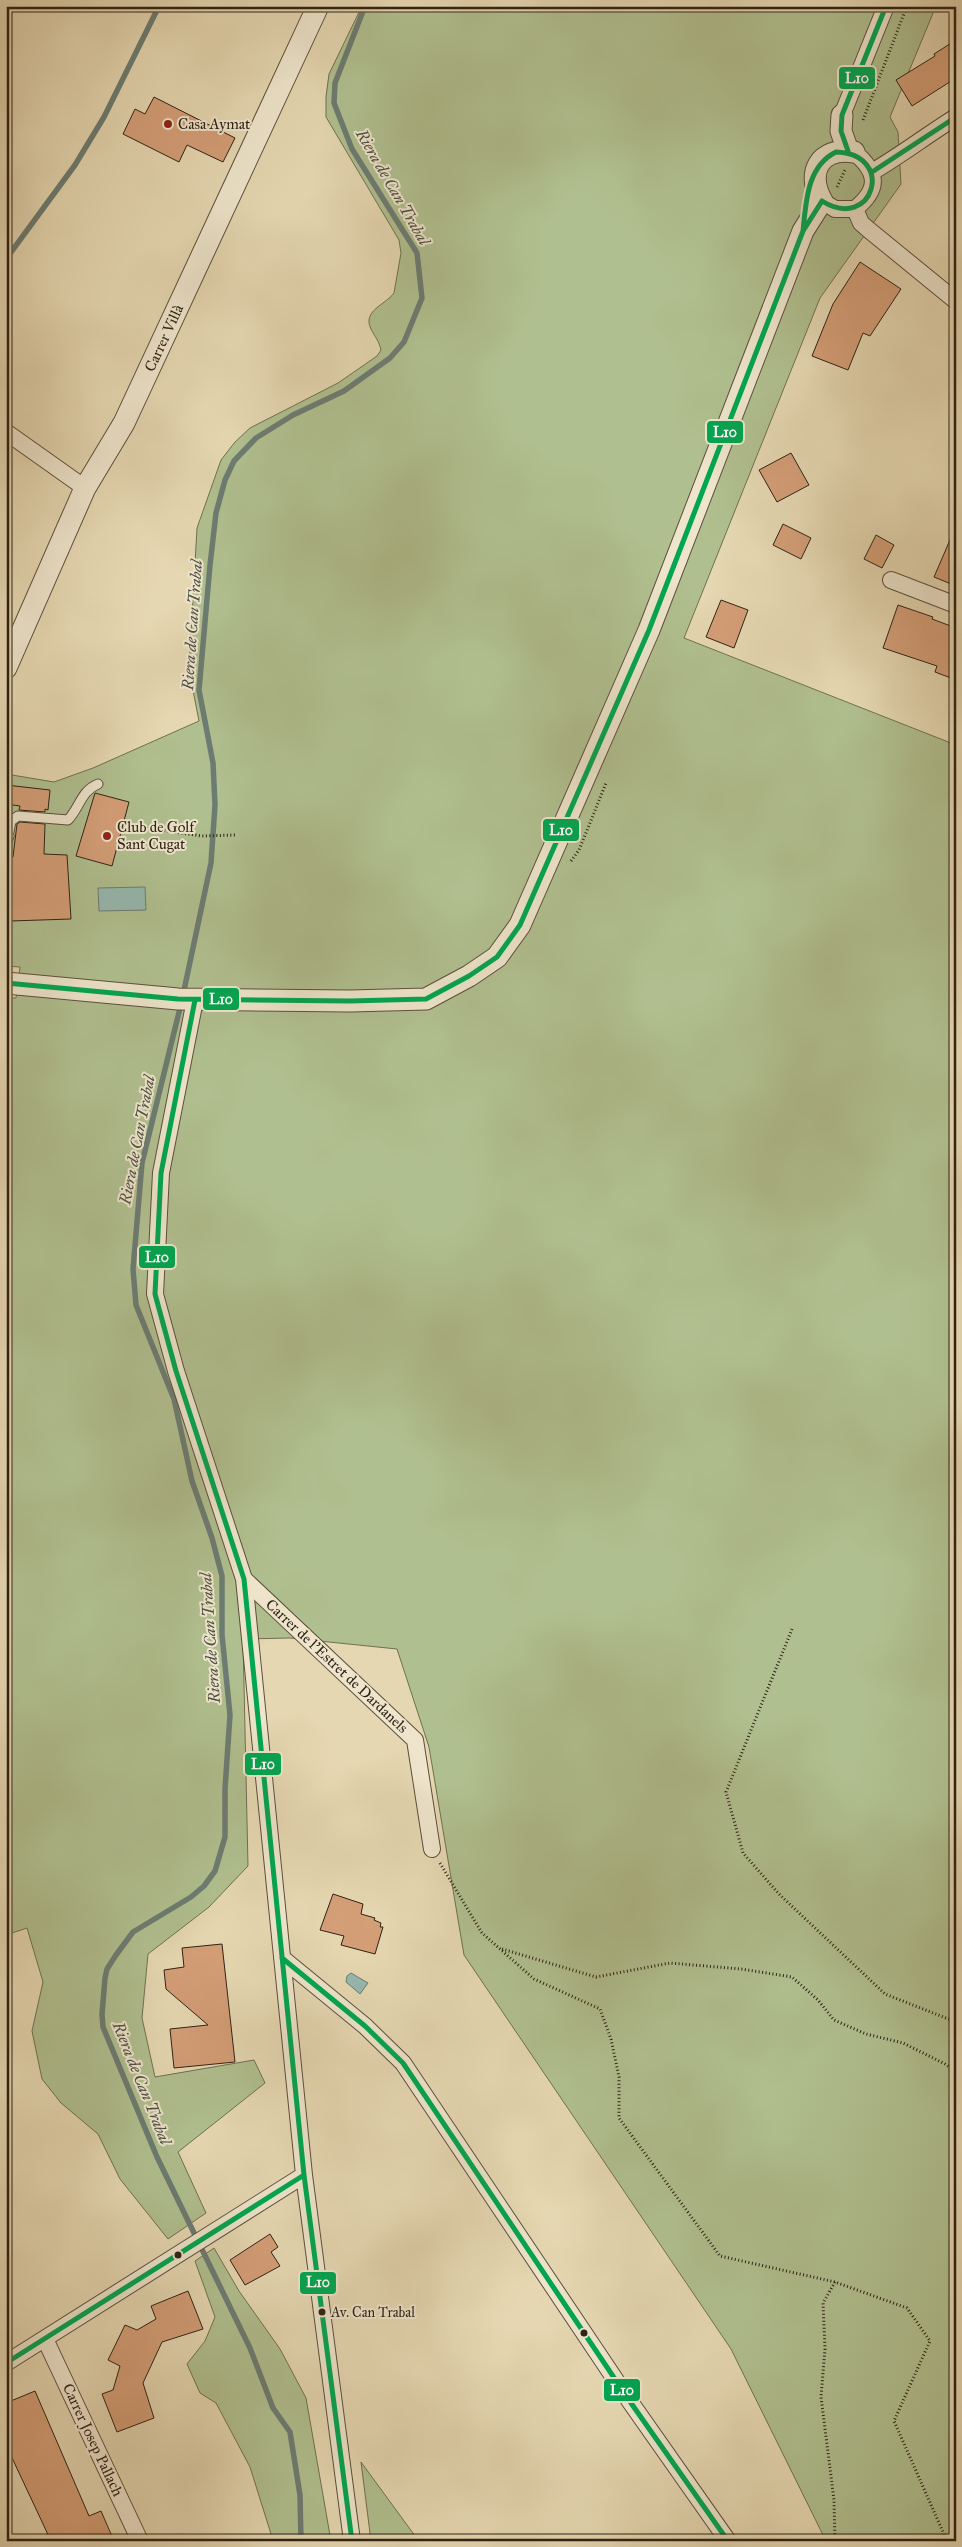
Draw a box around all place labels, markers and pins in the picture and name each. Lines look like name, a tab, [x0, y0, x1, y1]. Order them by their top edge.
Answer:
place label: Casa Aymat	[178, 115, 251, 133]
marker: Casa Aymat	[162, 118, 174, 130]
place label: Club de Golf Sant Cugat	[117, 818, 197, 853]
marker: Club de Golf Sant Cugat	[101, 830, 113, 842]
unlabelled marker	[173, 2250, 183, 2260]
place label: Av. Can Trabal	[330, 2304, 415, 2321]
marker: Av. Can Trabal	[317, 2307, 327, 2317]
unlabelled marker	[579, 2328, 589, 2338]

